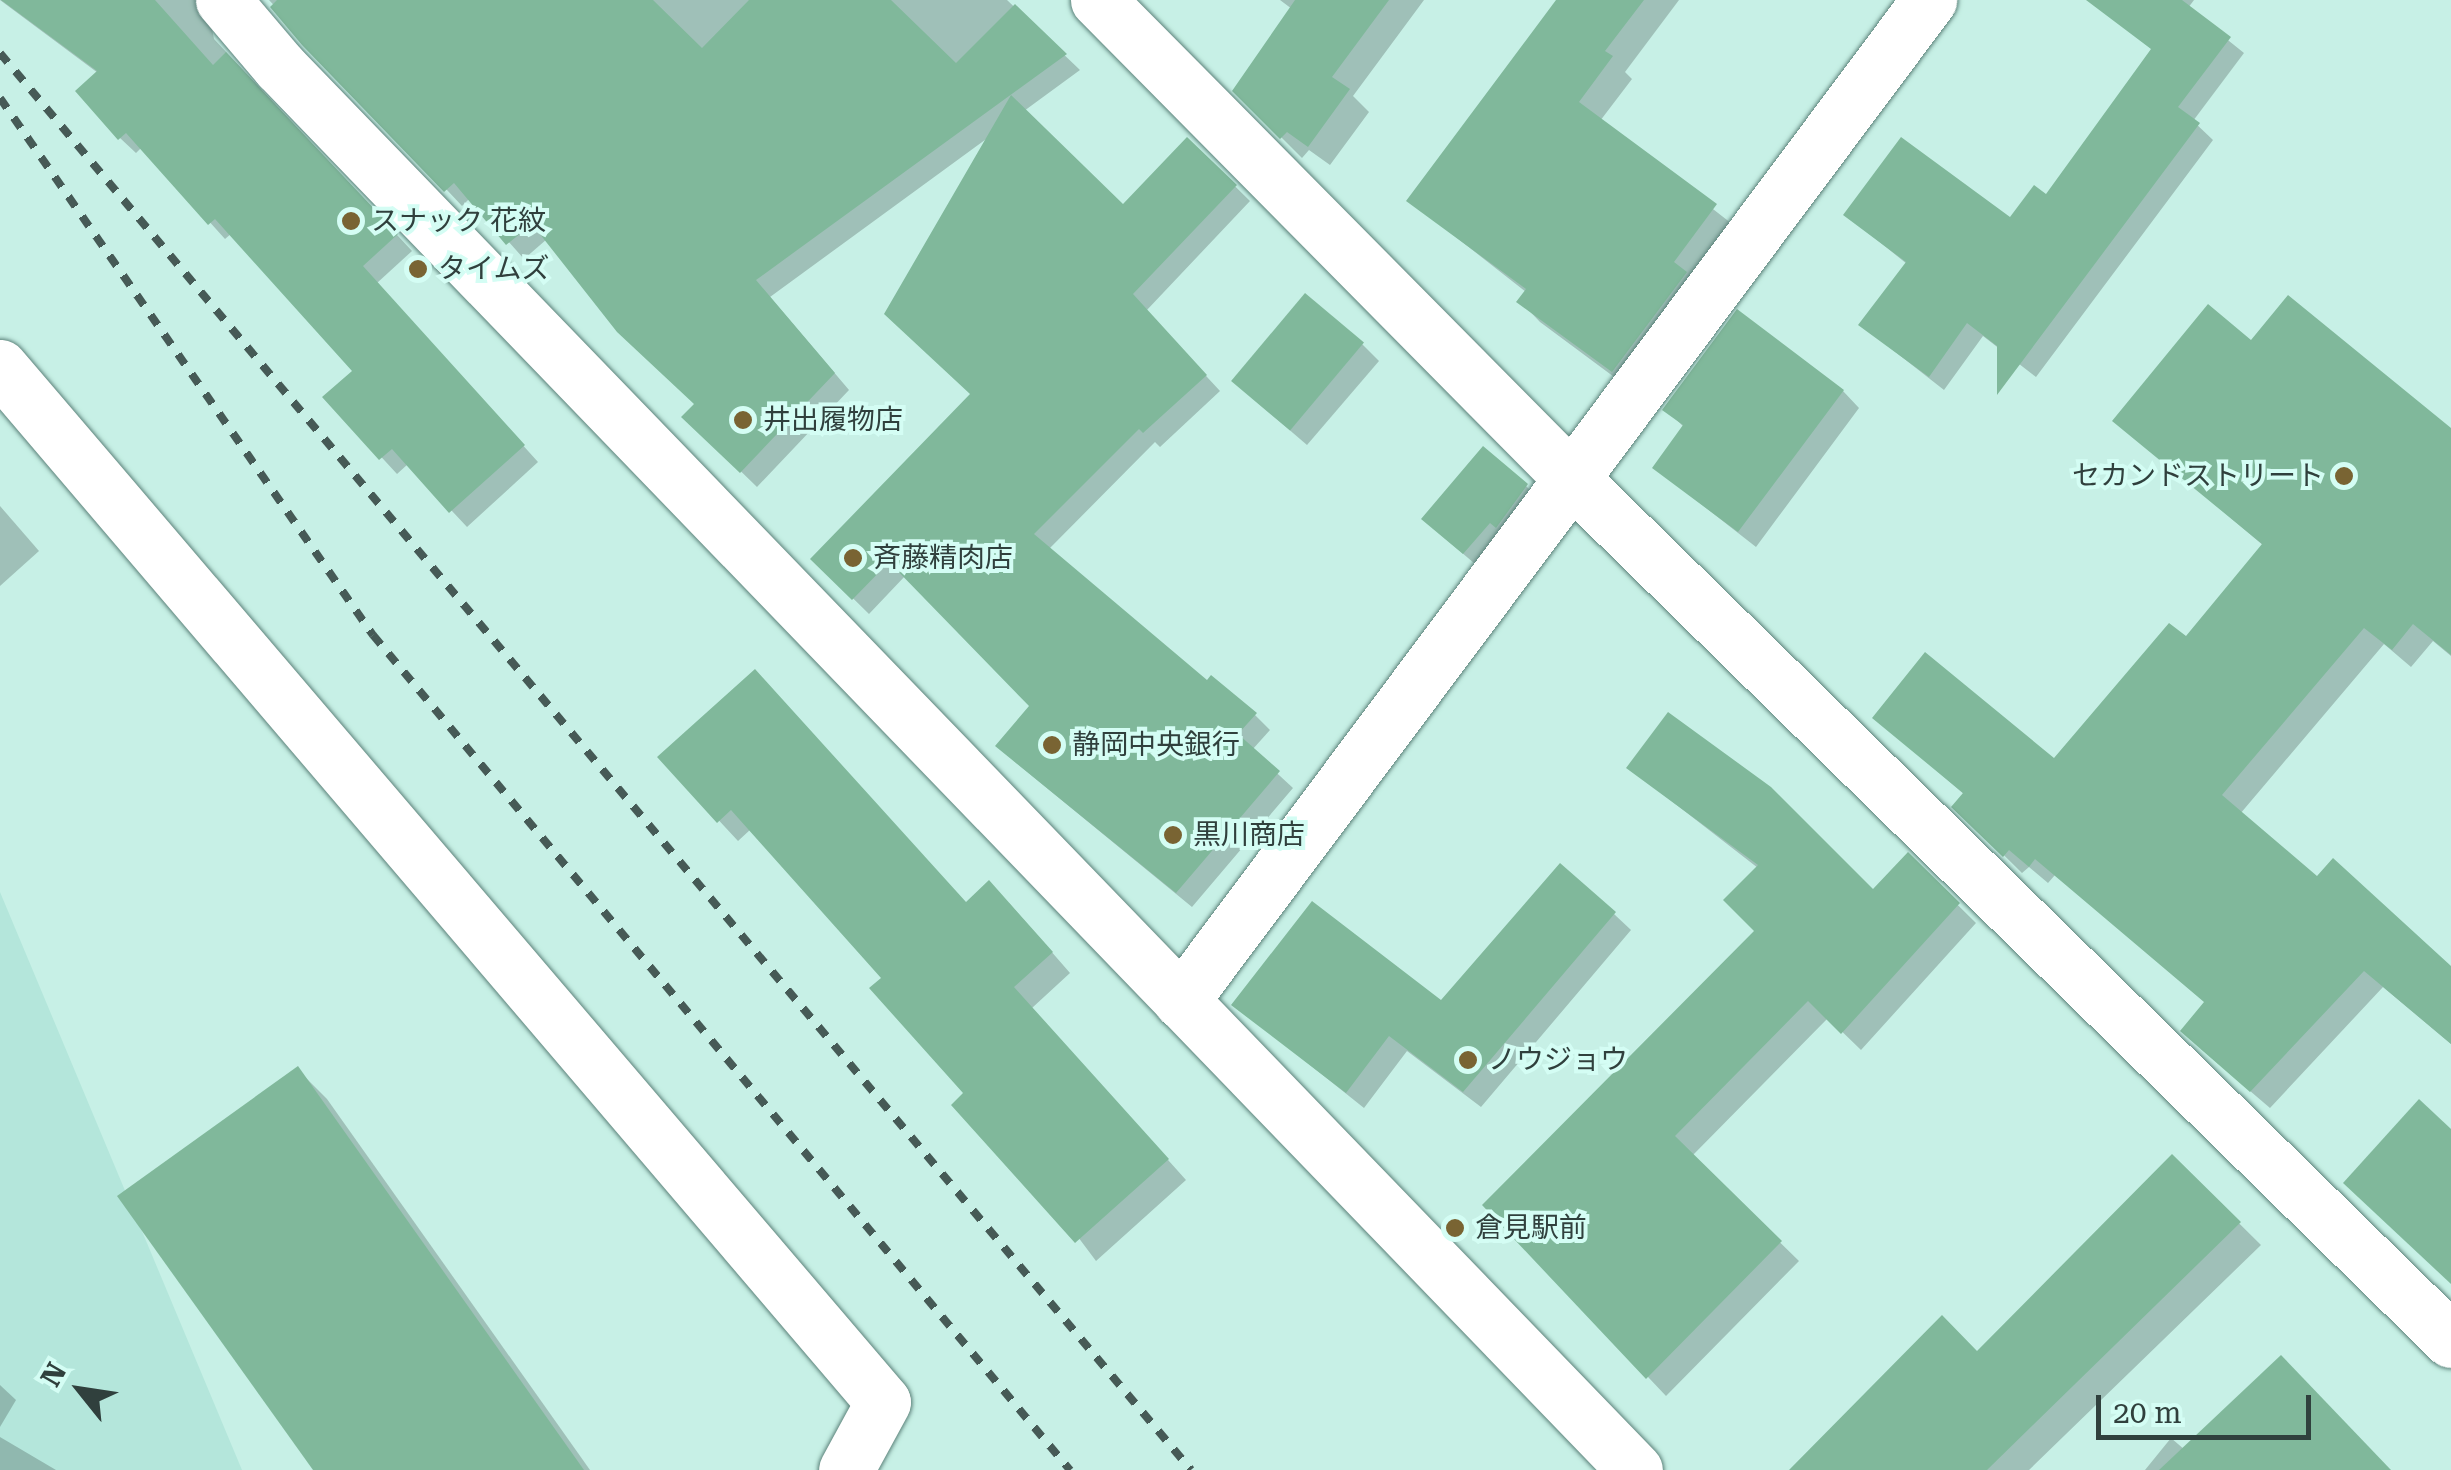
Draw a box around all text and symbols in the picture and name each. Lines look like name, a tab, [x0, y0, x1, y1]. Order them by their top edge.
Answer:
place label: スナック 花紋	[371, 204, 546, 238]
marker: スナック 花紋	[340, 210, 362, 232]
place label: タイムズ	[438, 252, 550, 286]
marker: タイムズ	[407, 258, 429, 280]
place label: 井出履物店	[763, 403, 903, 437]
marker: 井出履物店	[732, 409, 754, 431]
place label: セカンドストリート	[2072, 459, 2324, 493]
marker: セカンドストリート	[2333, 465, 2355, 487]
place label: 斉藤精肉店	[873, 541, 1013, 575]
marker: 斉藤精肉店	[842, 547, 864, 569]
place label: 静岡中央銀行	[1072, 728, 1240, 762]
marker: 静岡中央銀行	[1041, 734, 1063, 756]
place label: 黒川商店	[1193, 818, 1305, 852]
marker: 黒川商店	[1162, 824, 1184, 846]
place label: ノウジョウ	[1488, 1043, 1628, 1077]
marker: ノウジョウ	[1457, 1049, 1479, 1071]
place label: 倉見駅前	[1475, 1211, 1587, 1245]
marker: 倉見駅前	[1444, 1217, 1466, 1239]
north arrow	[30, 1340, 130, 1440]
text: N	[34, 1357, 73, 1392]
scale bar	[2101, 1375, 2316, 1437]
text: 20 m	[2113, 1395, 2182, 1430]

